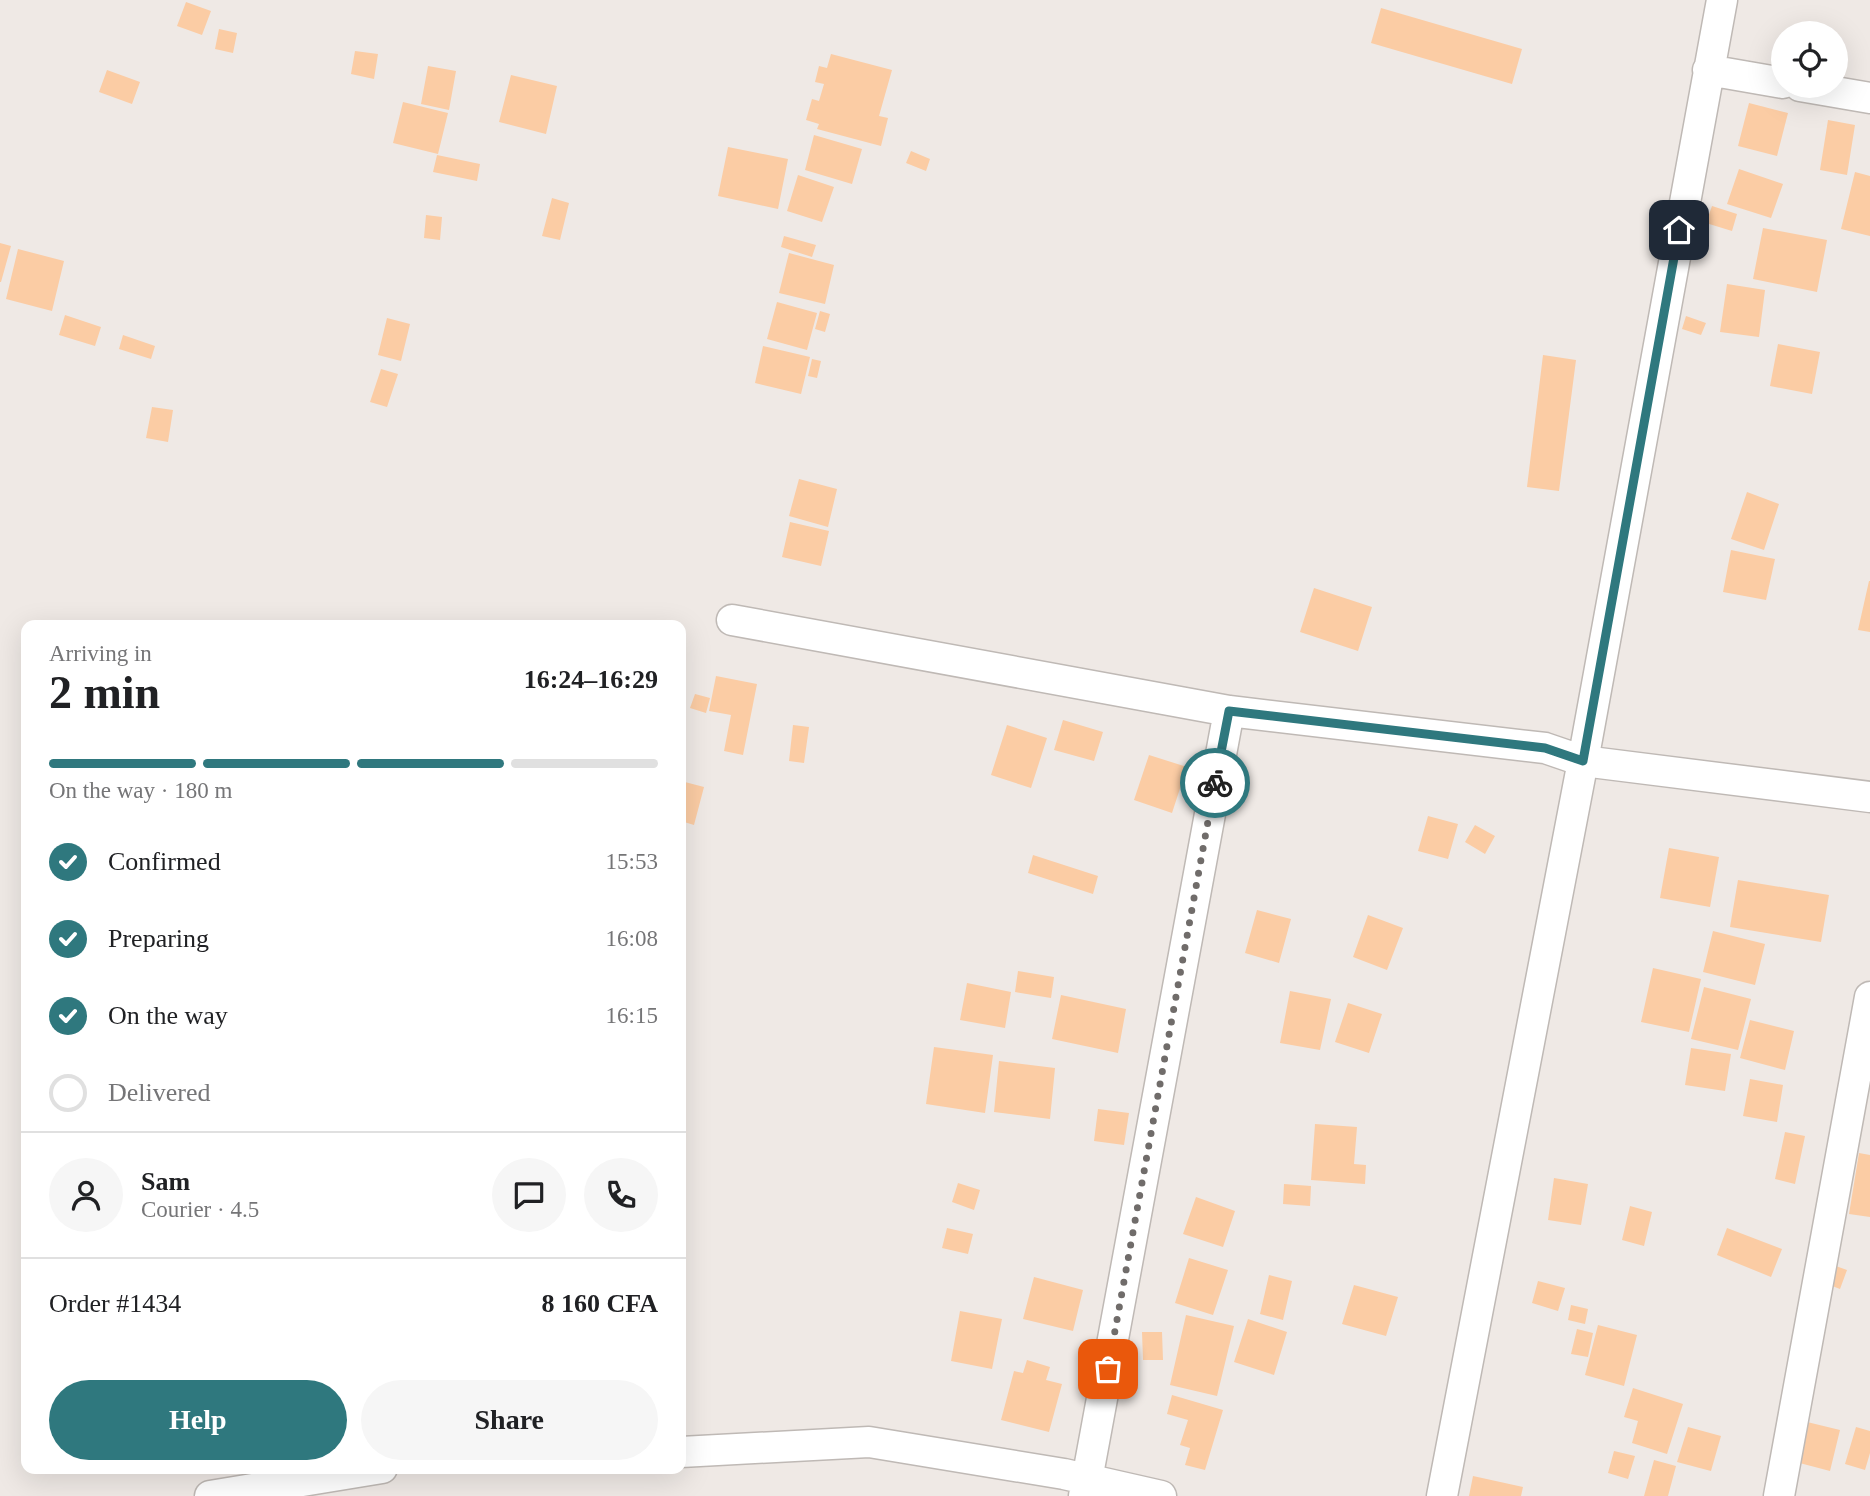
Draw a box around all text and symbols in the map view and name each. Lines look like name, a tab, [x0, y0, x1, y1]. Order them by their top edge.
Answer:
map controls	[1771, 21, 1848, 98]
button: locate	[1771, 21, 1848, 98]
pin	[1649, 200, 1709, 260]
icon: home	[1660, 211, 1698, 249]
text: Arriving in	[49, 641, 152, 666]
text: 16:24–16:29	[524, 665, 658, 694]
text: 2 min	[49, 667, 160, 718]
courier	[1180, 748, 1250, 818]
icon: bike	[1196, 764, 1234, 802]
text: On the way · 180 m	[49, 778, 232, 803]
icon: check	[49, 843, 87, 881]
text: Confirmed	[108, 847, 221, 876]
text: 15:53	[606, 849, 658, 874]
icon: check	[49, 920, 87, 958]
text: Preparing	[108, 924, 209, 953]
text: 16:08	[606, 926, 658, 951]
icon: check	[49, 997, 87, 1035]
text: On the way	[108, 1001, 228, 1030]
text: 16:15	[606, 1003, 658, 1028]
text: Delivered	[108, 1078, 211, 1107]
button: person	[49, 1158, 123, 1232]
button: chat	[492, 1158, 566, 1232]
button: phone	[584, 1158, 658, 1232]
text: Sam	[141, 1167, 190, 1196]
text: Courier · 4.5	[141, 1197, 259, 1222]
text: Order #1434	[49, 1289, 181, 1318]
text: 8 160 CFA	[541, 1289, 658, 1318]
pin	[1078, 1339, 1138, 1399]
icon: bag	[1089, 1350, 1127, 1388]
button: Help	[49, 1380, 347, 1460]
button: Share	[361, 1380, 658, 1460]

